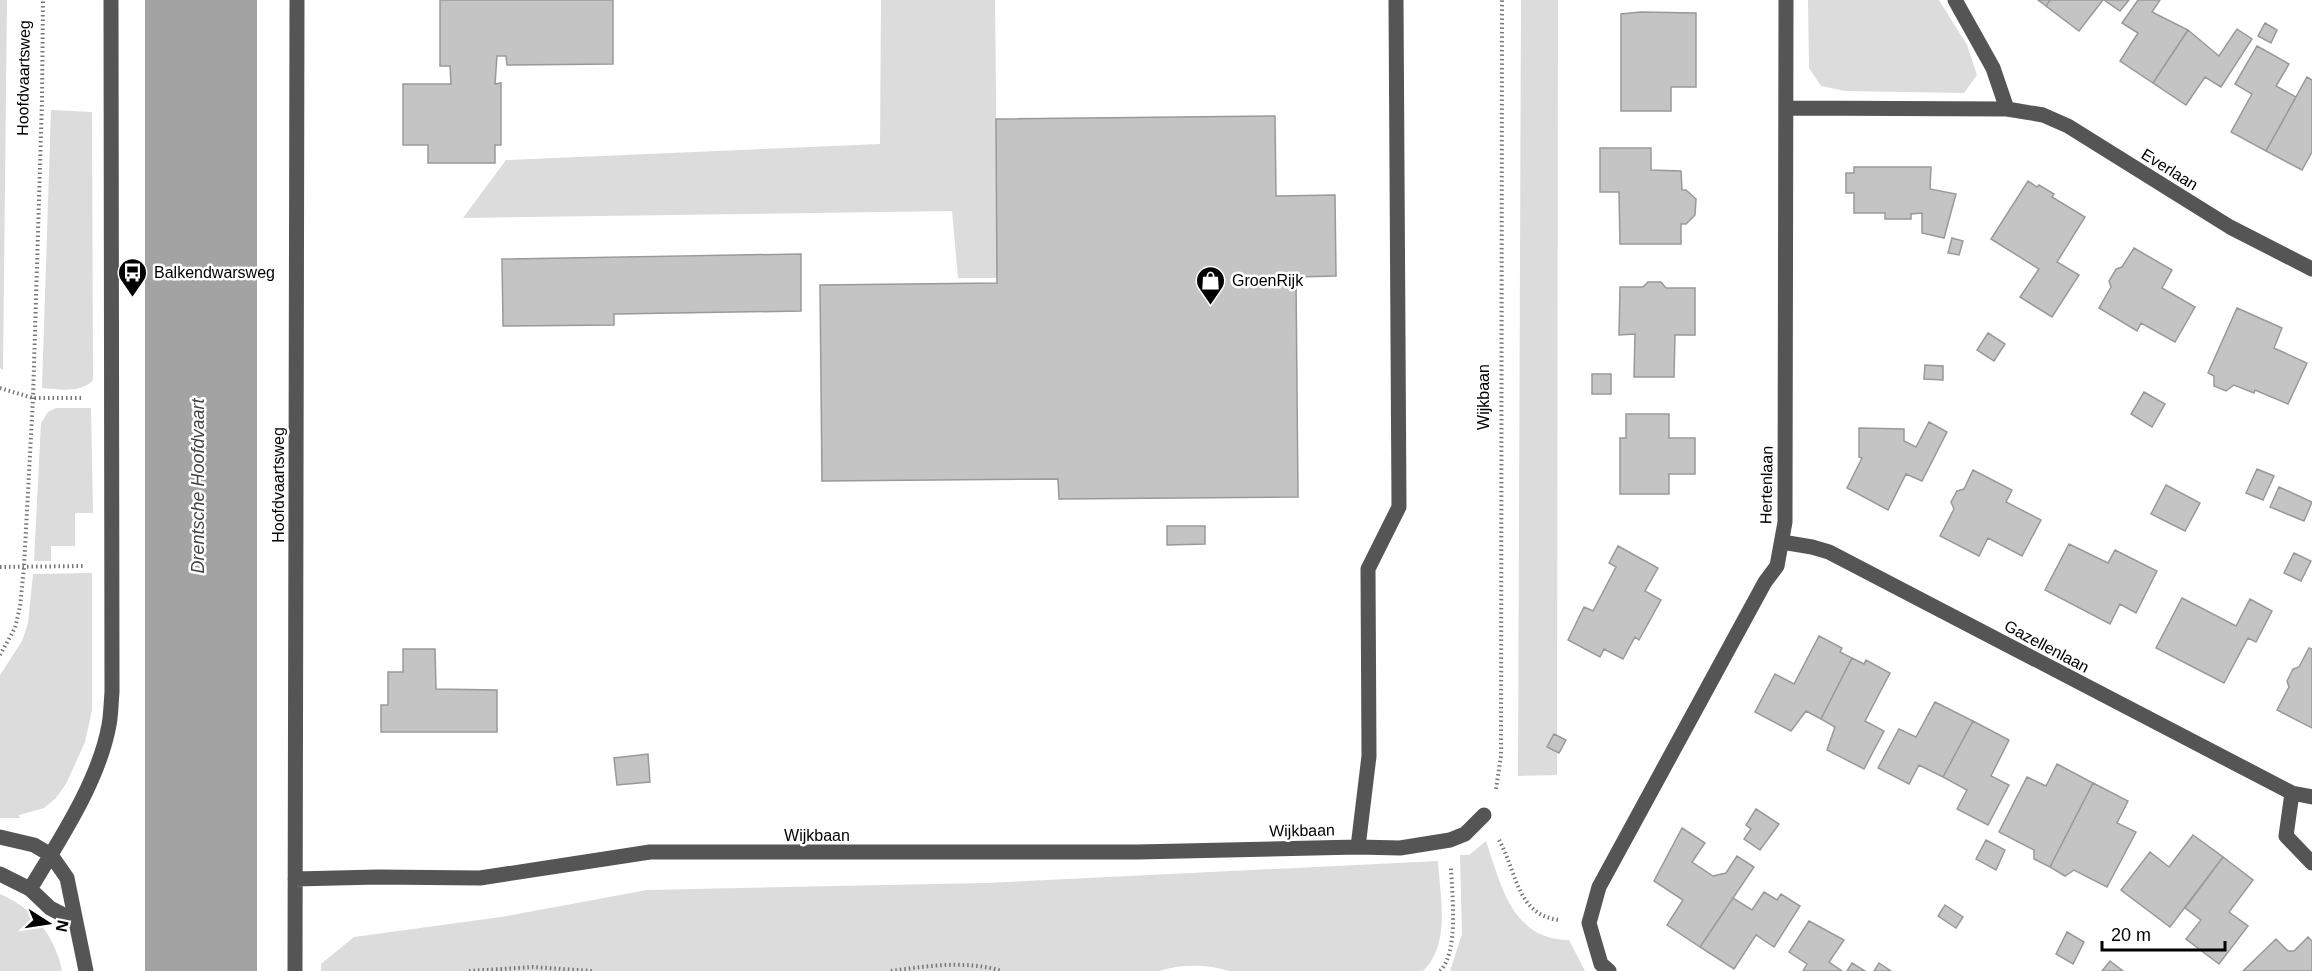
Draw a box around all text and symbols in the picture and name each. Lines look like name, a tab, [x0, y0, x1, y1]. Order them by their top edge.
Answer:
street label: Hoofdvaartsweg	[14, 20, 33, 136]
street label: Everlaan	[2138, 145, 2201, 193]
bus stop icon: Balkendwarsweg	[117, 256, 149, 298]
place label: Balkendwarsweg	[154, 264, 275, 281]
shop icon: GroenRijk	[1195, 264, 1227, 306]
place label: GroenRijk	[1232, 272, 1304, 289]
street label: Wijkbaan	[1475, 364, 1492, 430]
water label: Drentsche Hoofdvaart	[188, 397, 208, 574]
street label: Hoofdvaartsweg	[270, 427, 287, 543]
street label: Hertenlaan	[1757, 446, 1776, 524]
street label: Gazellenlaan	[2002, 617, 2092, 676]
street label: Wijkbaan	[1269, 821, 1335, 840]
street label: Wijkbaan	[784, 827, 850, 844]
north arrow	[18, 893, 78, 953]
scale bar	[2102, 914, 2225, 952]
text: N	[53, 919, 72, 933]
text: 20 m	[2111, 925, 2151, 945]

